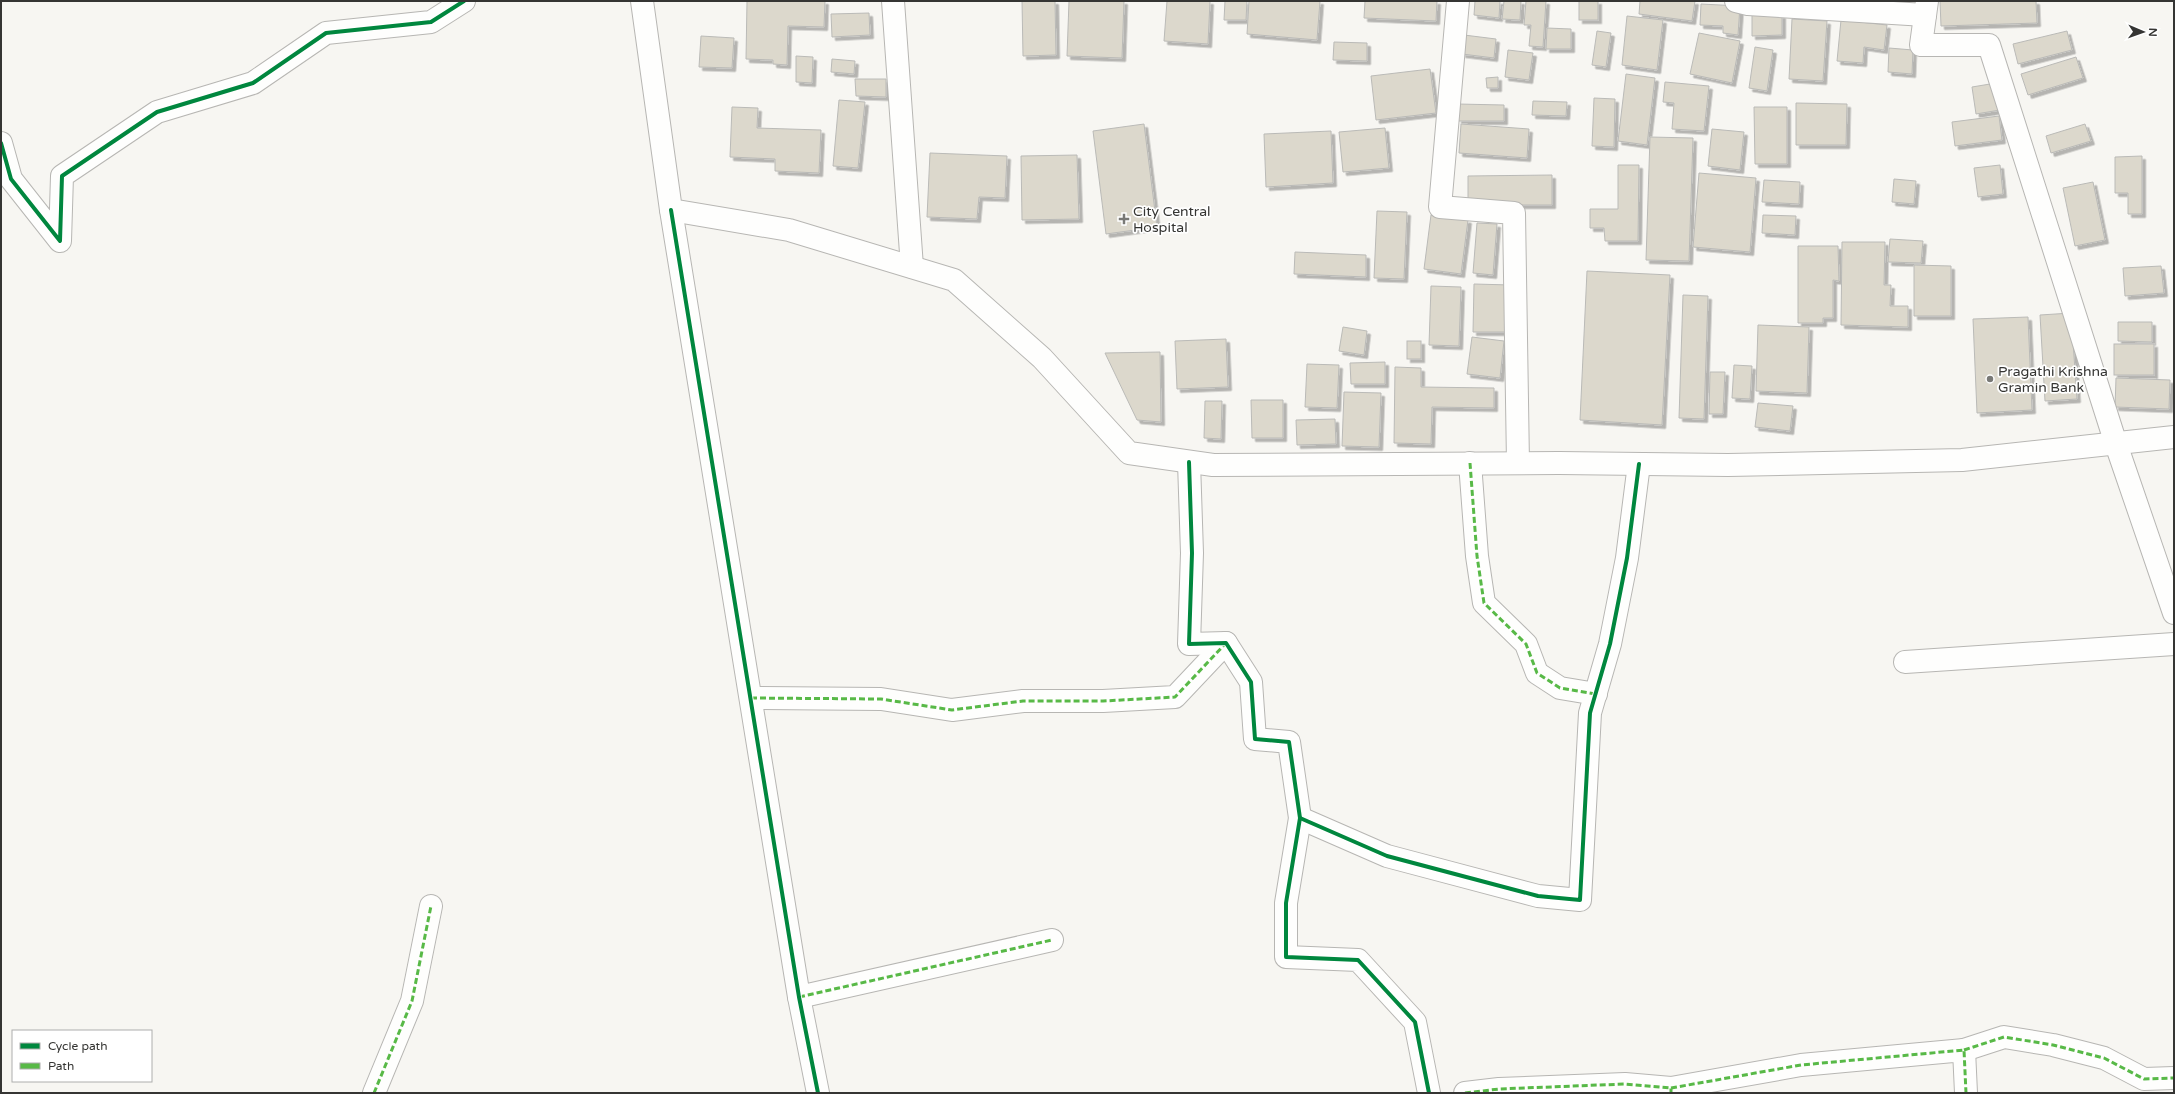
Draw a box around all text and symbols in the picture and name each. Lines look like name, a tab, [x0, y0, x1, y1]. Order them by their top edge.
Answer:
north arrow	[2123, 12, 2163, 52]
text: N	[2146, 28, 2159, 37]
place label: City Central Hospital	[1133, 203, 1211, 236]
marker: City Central Hospital	[1118, 213, 1130, 225]
place label: Pragathi Krishna Gramin Bank	[1998, 363, 2108, 396]
marker: Pragathi Krishna Gramin Bank	[1985, 374, 1995, 384]
legend	[12, 1030, 152, 1082]
text: Cycle path	[48, 1039, 107, 1053]
text: Path	[48, 1059, 74, 1073]

